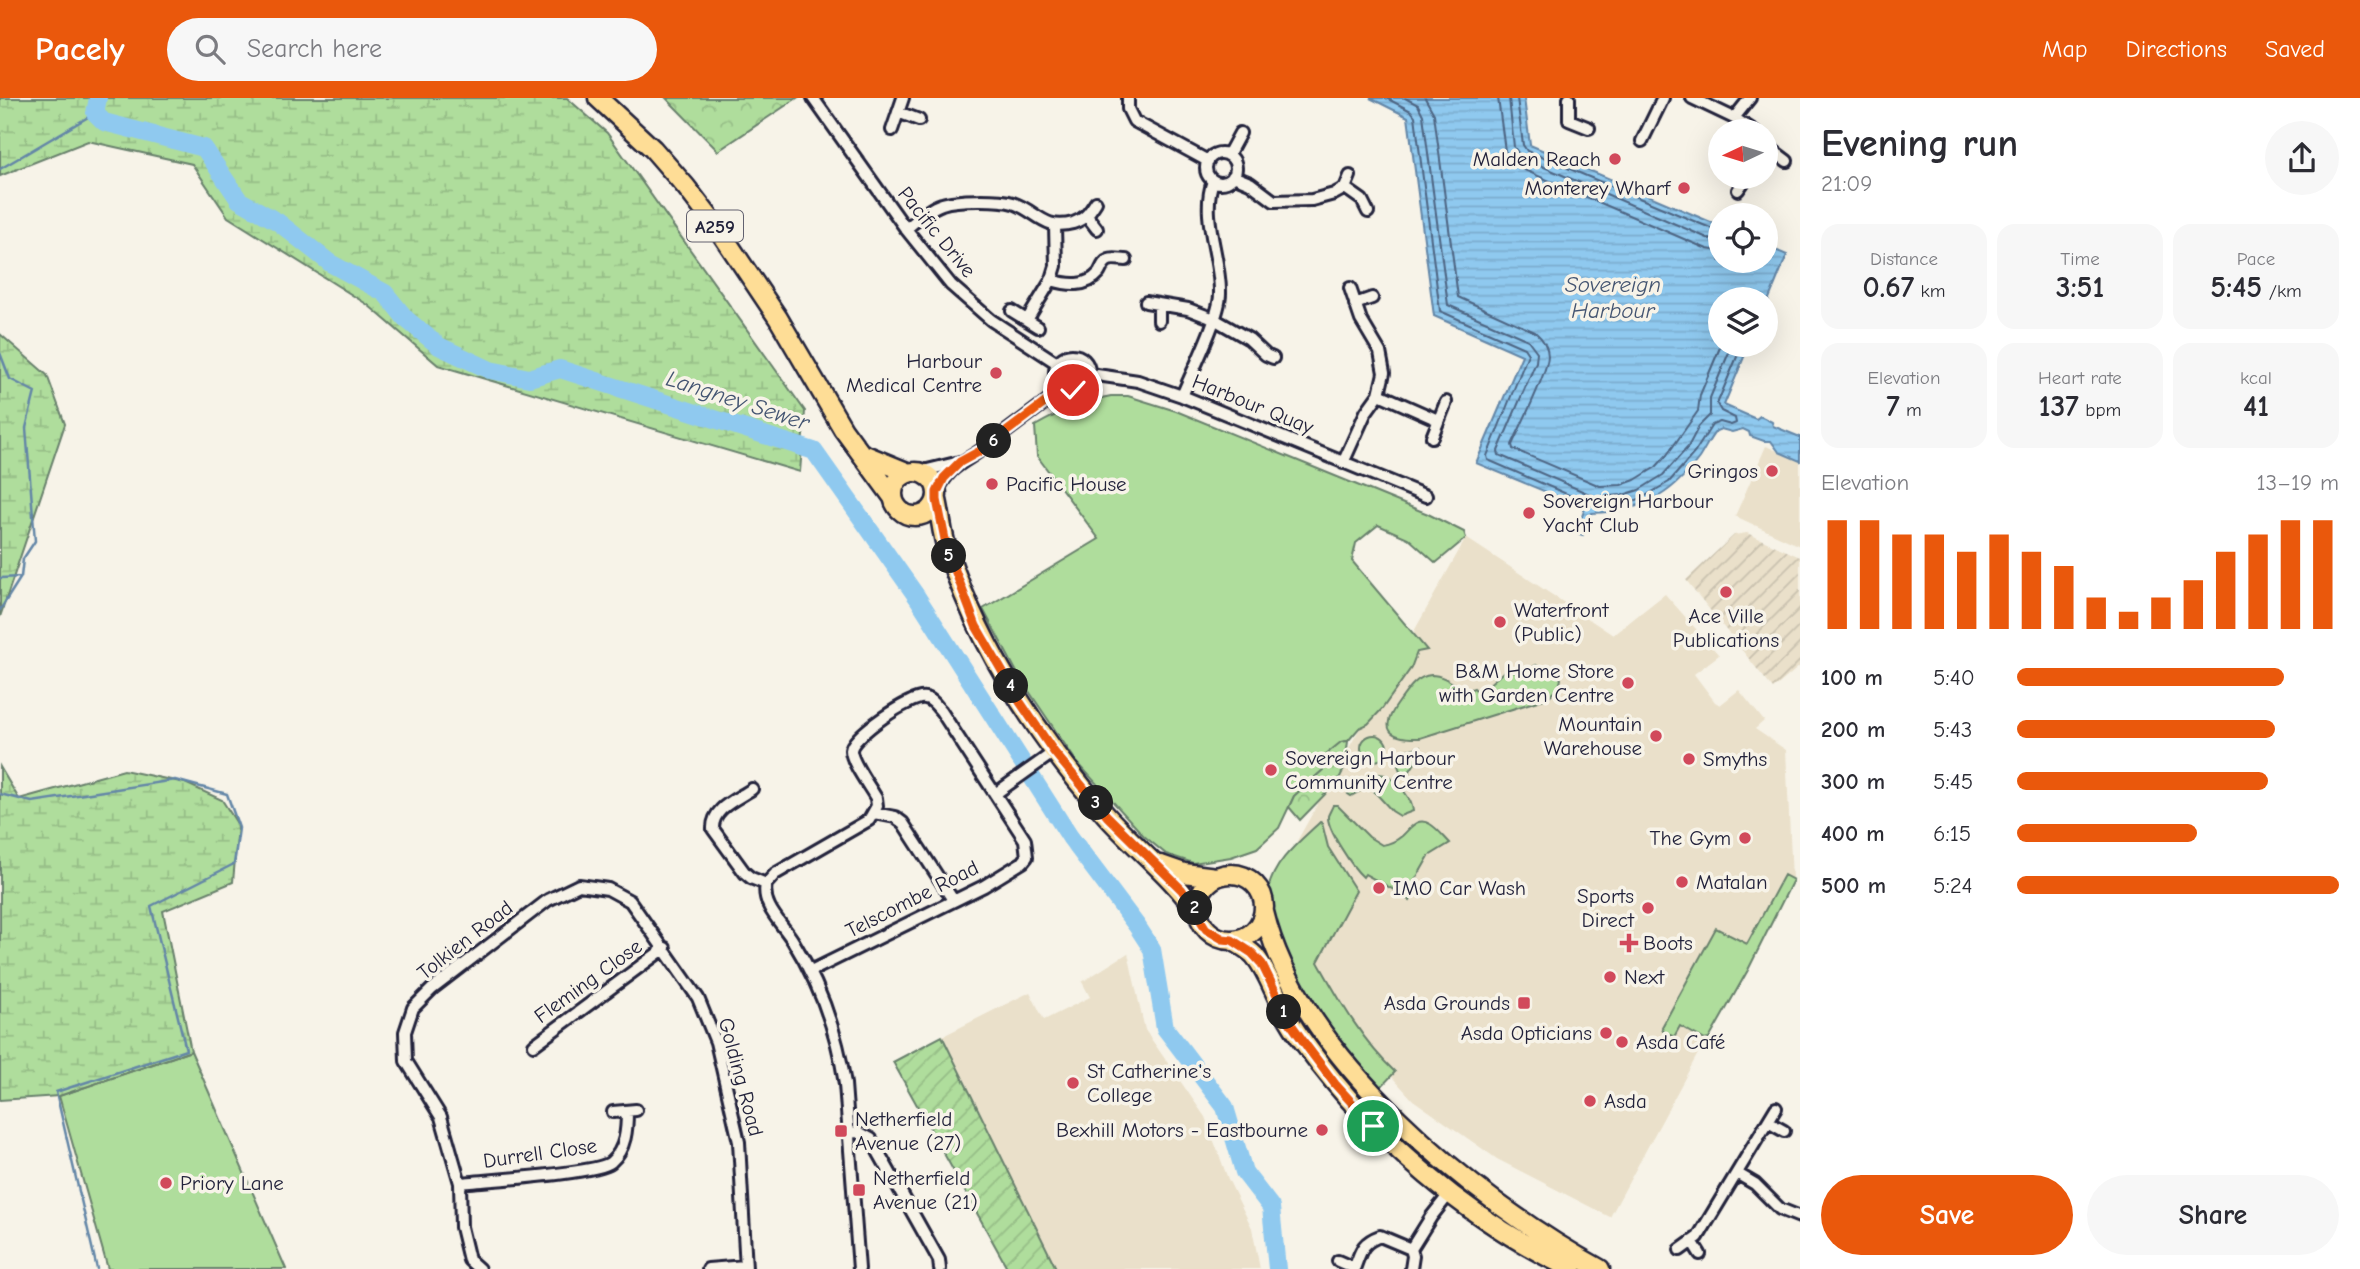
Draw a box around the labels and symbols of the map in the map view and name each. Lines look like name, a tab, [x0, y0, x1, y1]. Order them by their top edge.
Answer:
north arrow	[1708, 119, 1778, 189]
place label: Malden Reach	[1473, 147, 1601, 171]
marker: Malden Reach	[1607, 151, 1623, 167]
place label: Monterey Wharf	[1524, 176, 1671, 200]
marker: Monterey Wharf	[1676, 180, 1692, 196]
street label: Pacific Drive	[893, 182, 981, 282]
road number: A259	[687, 210, 743, 242]
water label: Sovereign Harbour	[1565, 271, 1661, 324]
place label: Harbour Medical Centre	[846, 349, 983, 397]
pin	[1043, 360, 1103, 420]
water label: Langney Sewer	[663, 365, 814, 437]
marker: Harbour Medical Centre	[988, 365, 1004, 381]
street label: Harbour Quay	[1189, 369, 1318, 439]
pin: 6	[976, 424, 1012, 458]
place label: Gringos	[1687, 459, 1758, 483]
marker: Gringos	[1764, 463, 1780, 479]
place label: Pacific House	[1006, 472, 1127, 496]
marker: Pacific House	[984, 476, 1000, 492]
place label: Sovereign Harbour Yacht Club	[1543, 489, 1714, 537]
marker: Sovereign Harbour Yacht Club	[1521, 505, 1537, 521]
pin: 5	[932, 538, 967, 574]
marker: Ace Ville Publications	[1718, 584, 1734, 600]
place label: Waterfront (Public)	[1514, 598, 1609, 646]
place label: Ace Ville Publications	[1673, 604, 1779, 652]
marker: Waterfront (Public)	[1492, 614, 1508, 630]
place label: B&M Home Store with Garden Centre	[1439, 659, 1614, 707]
pin: 4	[993, 668, 1028, 704]
marker: B&M Home Store with Garden Centre	[1620, 675, 1636, 691]
place label: Mountain Warehouse	[1544, 712, 1642, 760]
marker: Mountain Warehouse	[1648, 728, 1664, 744]
place label: Sovereign Harbour Community Centre	[1285, 746, 1456, 794]
place label: Smyths	[1703, 747, 1767, 771]
marker: Smyths	[1681, 751, 1697, 767]
marker: Sovereign Harbour Community Centre	[1263, 762, 1279, 778]
pin: 3	[1078, 786, 1114, 820]
place label: The Gym	[1649, 826, 1731, 850]
marker: The Gym	[1737, 830, 1753, 846]
street label: Telscombe Road	[842, 855, 982, 943]
place label: Matalan	[1696, 870, 1768, 894]
marker: Matalan	[1674, 874, 1690, 890]
place label: IMO Car Wash	[1393, 876, 1526, 900]
marker: IMO Car Wash	[1371, 880, 1387, 896]
place label: Sports Direct	[1577, 884, 1635, 932]
pin: 2	[1178, 890, 1212, 926]
street label: Tolkien Road	[413, 895, 517, 985]
marker: Sports Direct	[1640, 900, 1656, 916]
place label: Boots	[1643, 931, 1693, 955]
street label: Fleming Close	[530, 934, 646, 1028]
marker: Boots	[1621, 935, 1637, 951]
place label: Next	[1624, 965, 1665, 989]
marker: Next	[1602, 969, 1618, 985]
place label: Asda Grounds	[1384, 991, 1510, 1015]
pin: 1	[1266, 995, 1302, 1030]
marker: Asda Grounds	[1516, 995, 1532, 1011]
street label: Golding Road	[714, 1015, 768, 1139]
place label: Asda Opticians	[1461, 1021, 1592, 1045]
marker: Asda Opticians	[1598, 1025, 1614, 1041]
place label: Asda Café	[1636, 1030, 1725, 1054]
marker: Asda Café	[1614, 1034, 1630, 1050]
place label: St Catherine's College	[1087, 1059, 1211, 1107]
marker: St Catherine's College	[1065, 1075, 1081, 1091]
place label: Asda	[1604, 1089, 1647, 1113]
marker: Asda	[1582, 1093, 1598, 1109]
pin	[1343, 1096, 1403, 1156]
place label: Netherfield Avenue (27)	[855, 1107, 961, 1155]
place label: Bexhill Motors - Eastbourne	[1056, 1118, 1308, 1142]
marker: Bexhill Motors - Eastbourne	[1314, 1122, 1330, 1138]
marker: Netherfield Avenue (27)	[833, 1123, 849, 1139]
street label: Durrell Close	[482, 1133, 598, 1173]
place label: Netherfield Avenue (21)	[873, 1166, 978, 1214]
place label: Priory Lane	[180, 1171, 284, 1195]
marker: Priory Lane	[158, 1175, 174, 1191]
marker: Netherfield Avenue (21)	[851, 1182, 867, 1198]

